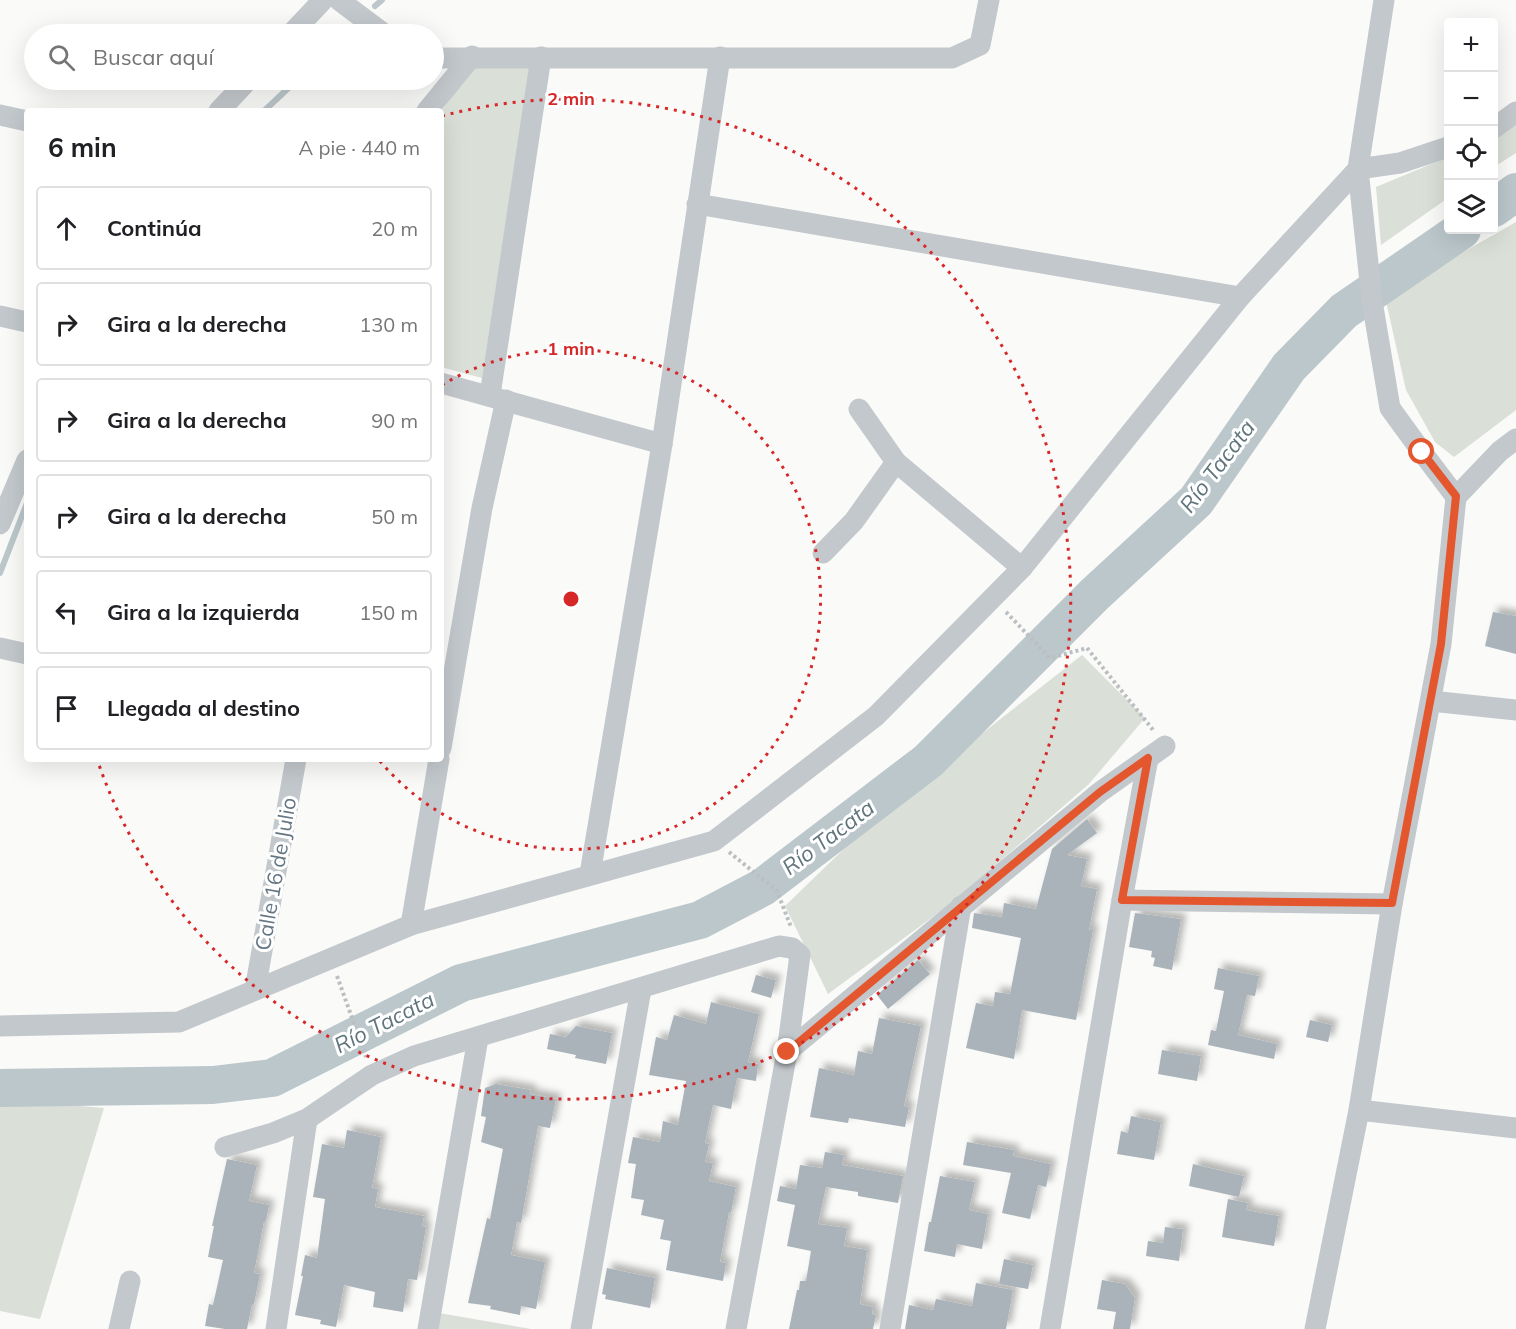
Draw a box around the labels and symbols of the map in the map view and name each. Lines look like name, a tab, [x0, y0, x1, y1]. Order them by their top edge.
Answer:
text: 2 min	[547, 87, 595, 110]
text: 1 min	[547, 337, 595, 360]
water label: Río Tacata	[1173, 414, 1261, 518]
route start	[1408, 438, 1434, 464]
centre of rings	[561, 589, 581, 609]
water label: Río Tacata	[776, 793, 880, 881]
street label: Calle 16 de Julio	[249, 795, 301, 952]
water label: Río Tacata	[329, 985, 439, 1059]
route end	[773, 1038, 799, 1064]

